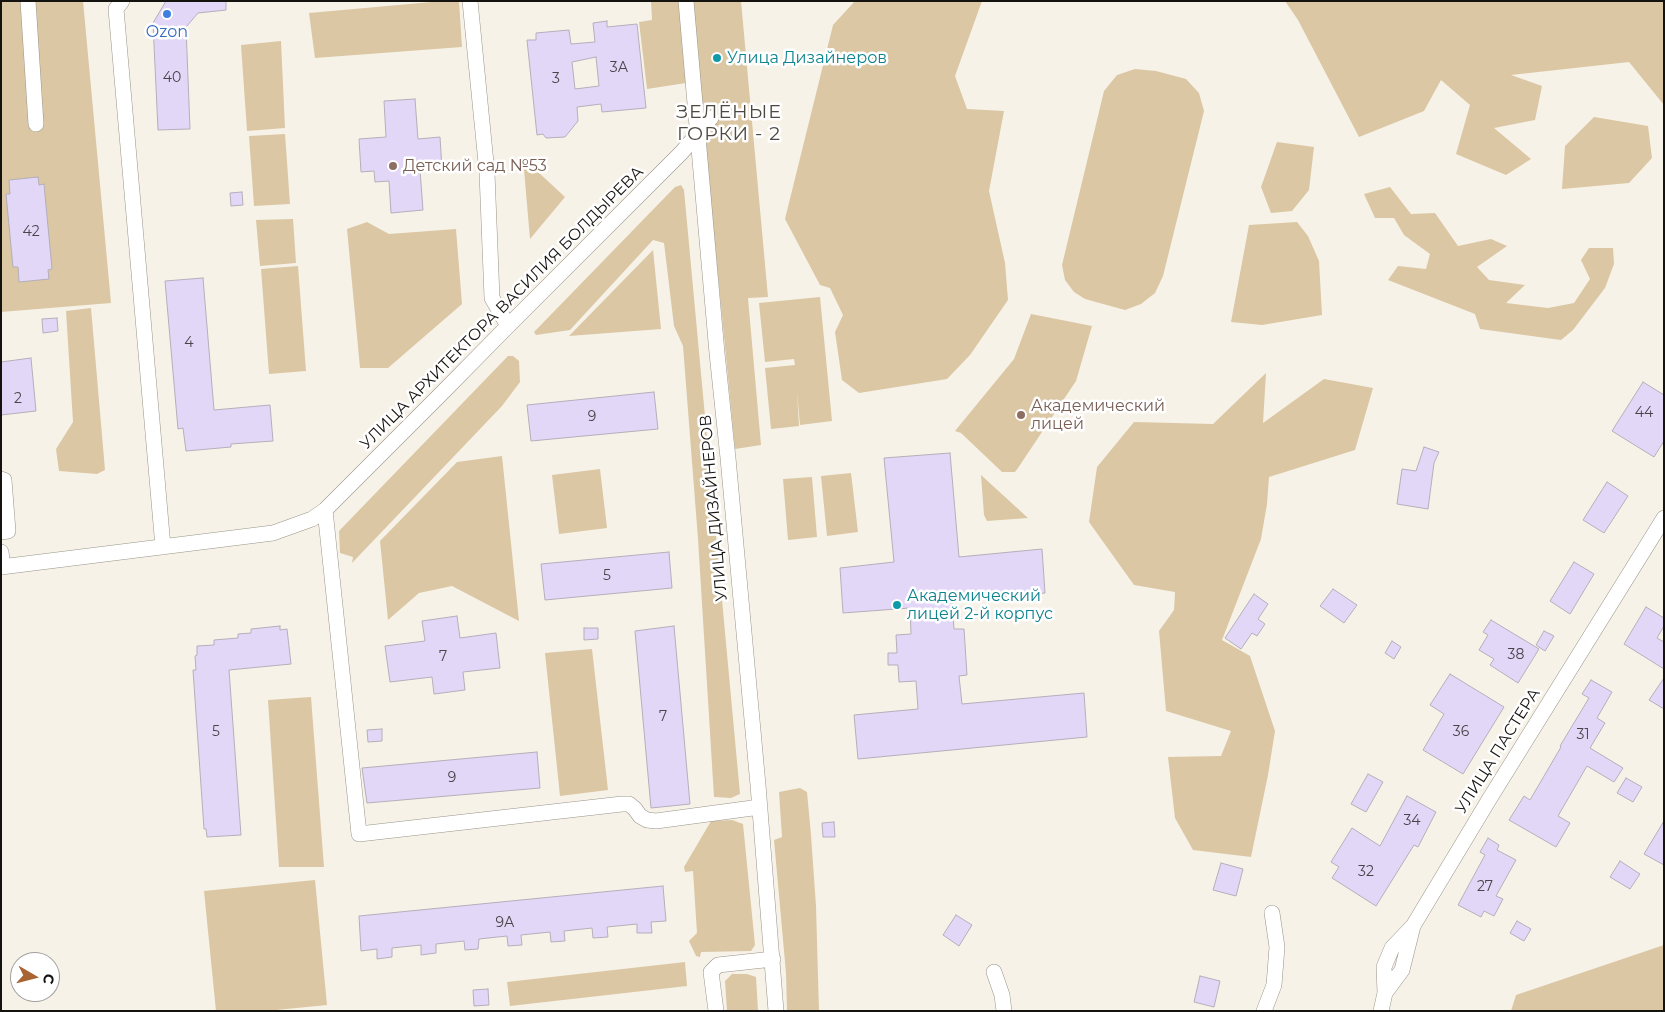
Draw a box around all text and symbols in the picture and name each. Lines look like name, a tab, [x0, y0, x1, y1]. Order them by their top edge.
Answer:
marker: Ozon	[161, 8, 173, 20]
place label: Ozon	[146, 22, 188, 42]
place label: Улица Дизайнеров	[727, 48, 887, 68]
marker: Улица Дизайнеров	[711, 52, 723, 64]
house number: 3А	[610, 60, 628, 76]
house number: 40	[163, 70, 181, 86]
house number: 3	[552, 71, 560, 87]
district label: ЗЕЛЁНЫЕ ГОРКИ - 2	[675, 101, 783, 145]
place label: Детский сад №53	[403, 156, 547, 176]
marker: Детский сад №53	[387, 160, 399, 172]
street label: УЛИЦА АРХИТЕКТОРА ВАСИЛИЯ БОЛДЫРЕВА	[356, 162, 648, 454]
house number: 42	[22, 224, 40, 240]
house number: 4	[184, 335, 194, 351]
house number: 2	[14, 391, 22, 407]
place label: Академический лицей	[1031, 396, 1165, 434]
house number: 44	[1635, 405, 1653, 421]
house number: 9	[588, 409, 596, 425]
marker: Академический лицей	[1015, 409, 1027, 421]
street label: УЛИЦА ДИЗАЙНЕРОВ	[696, 414, 732, 602]
house number: 5	[603, 568, 611, 584]
place label: Академический лицей 2-й корпус	[907, 586, 1053, 624]
marker: Академический лицей 2-й корпус	[891, 599, 903, 611]
house number: 38	[1508, 647, 1524, 663]
house number: 7	[439, 649, 447, 665]
street label: УЛИЦА ПАСТЕРА	[1452, 685, 1544, 817]
house number: 7	[659, 709, 667, 725]
house number: 5	[212, 724, 220, 740]
house number: 36	[1453, 724, 1469, 740]
house number: 31	[1577, 727, 1589, 743]
house number: 9	[448, 770, 456, 786]
house number: 34	[1403, 813, 1421, 829]
house number: 32	[1358, 864, 1374, 880]
house number: 27	[1477, 879, 1493, 895]
house number: 9А	[496, 915, 514, 931]
north arrow	[10, 952, 60, 1002]
text: С	[39, 973, 58, 985]

